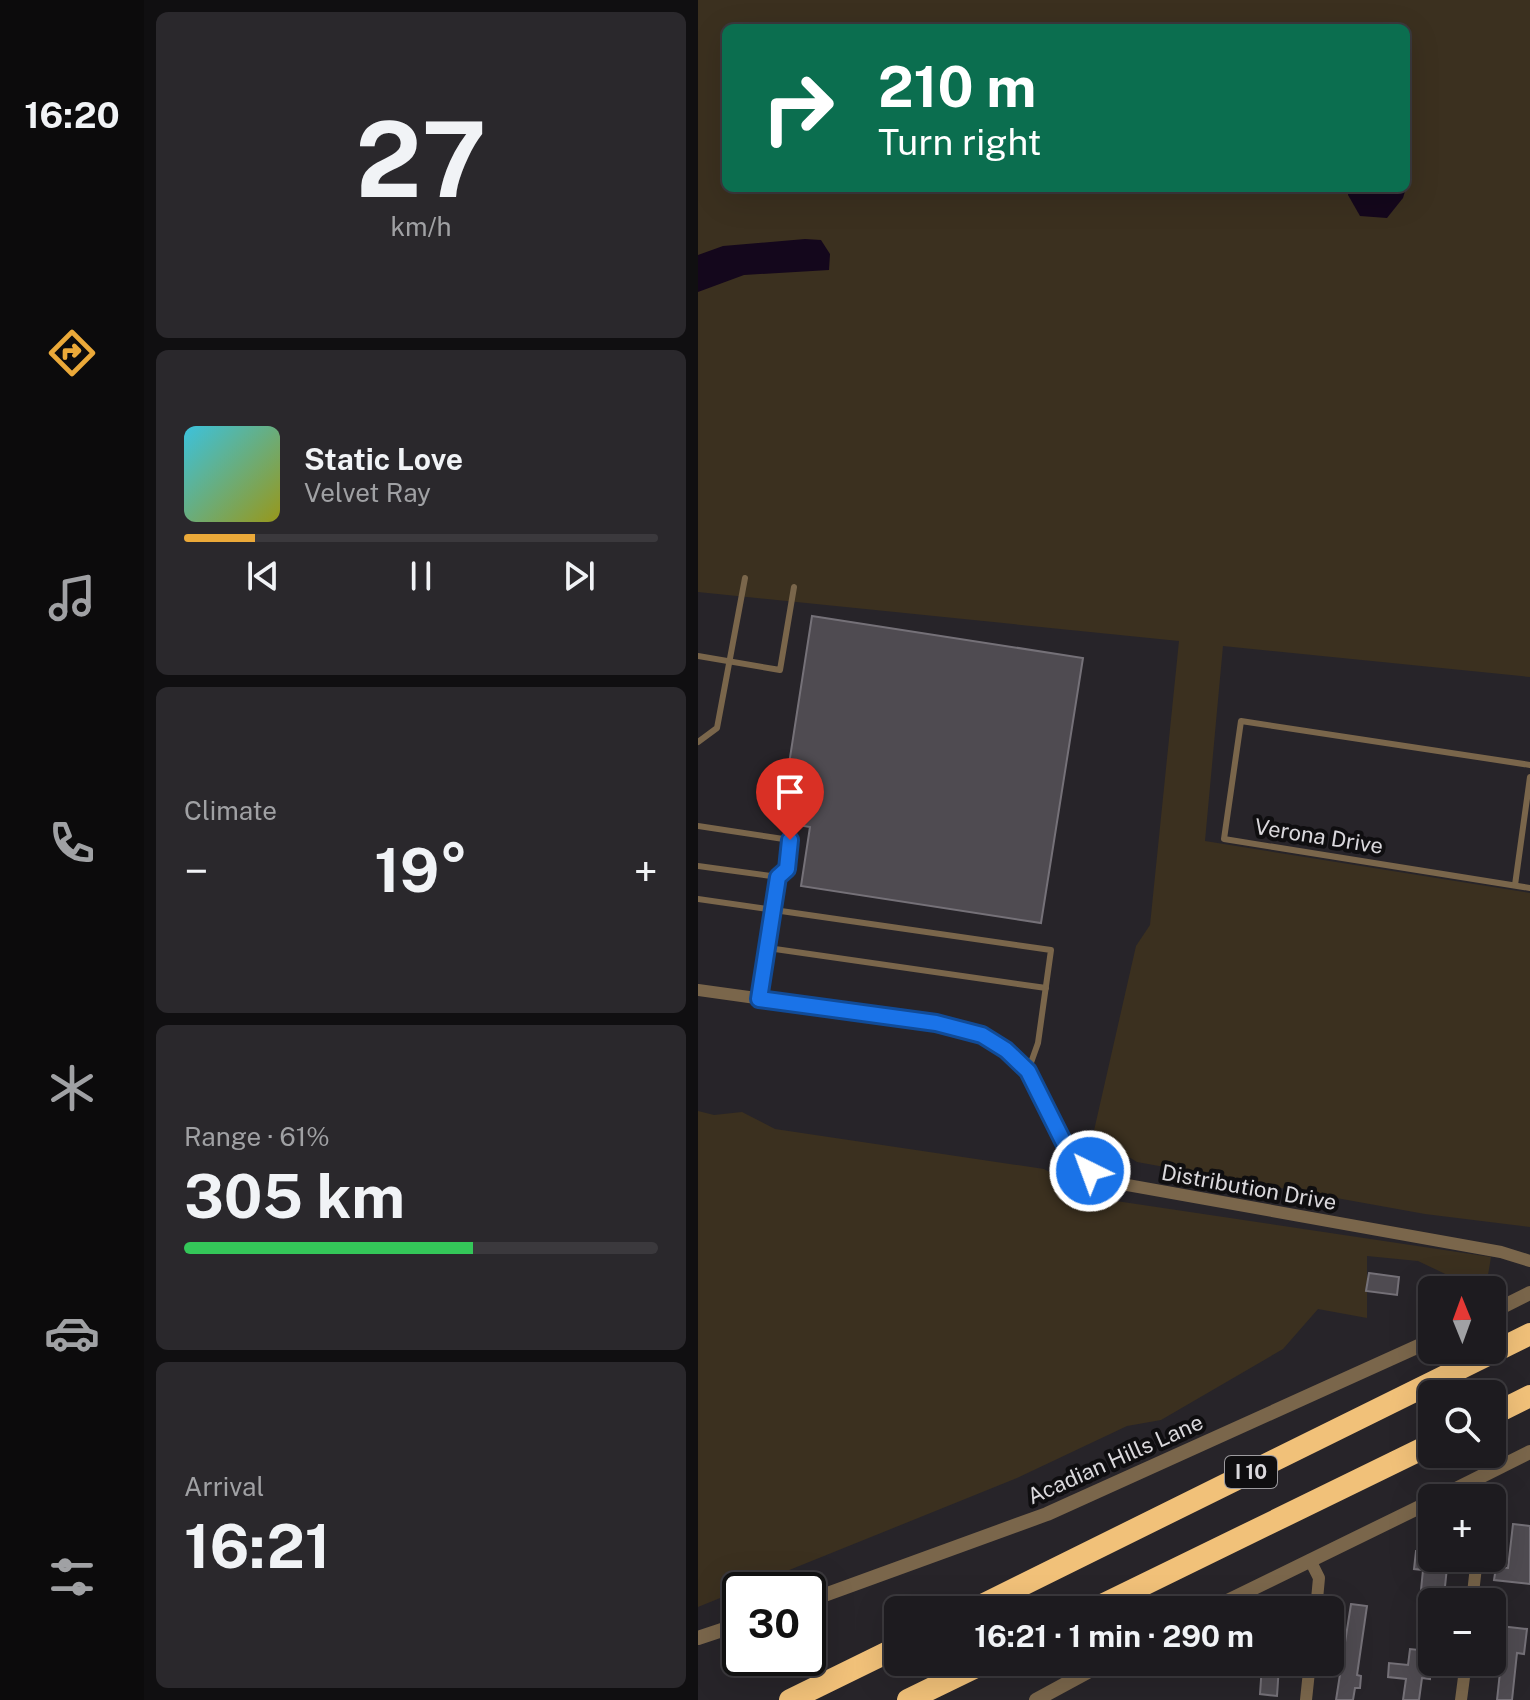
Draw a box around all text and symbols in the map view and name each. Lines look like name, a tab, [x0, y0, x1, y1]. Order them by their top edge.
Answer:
text: 210 m	[878, 54, 1036, 120]
icon: right	[746, 56, 850, 160]
text: 16:20	[24, 94, 120, 136]
text: 27	[355, 98, 487, 220]
text: Turn right	[878, 121, 1041, 163]
text: km/h	[390, 211, 452, 242]
icon: directions	[44, 325, 100, 381]
text: Static Love	[304, 441, 463, 477]
text: Velvet Ray	[304, 477, 431, 508]
icon: previous	[241, 554, 285, 598]
icon: pause	[399, 554, 443, 598]
icon: next	[557, 554, 601, 598]
icon: music	[44, 570, 100, 626]
pin	[756, 758, 824, 840]
icon: arrive	[768, 770, 812, 814]
text: Climate	[184, 795, 277, 826]
street label: Verona Drive	[1253, 813, 1385, 859]
icon: phone	[44, 815, 100, 871]
text: 19°	[374, 835, 468, 906]
text: −	[184, 845, 208, 897]
text: +	[634, 845, 658, 897]
icon: climate	[44, 1060, 100, 1116]
text: Range · 61%	[184, 1121, 330, 1152]
position arrow	[1048, 1129, 1132, 1213]
street label: Distribution Drive	[1159, 1159, 1339, 1215]
text: 305 km	[184, 1161, 405, 1232]
north arrow	[1418, 1276, 1506, 1364]
map controls	[1418, 1276, 1506, 1676]
icon: car	[44, 1305, 100, 1361]
button: search	[1418, 1380, 1506, 1468]
street label: Acadian Hills Lane	[1023, 1409, 1207, 1509]
road number: I 10	[1225, 1456, 1277, 1488]
text: Arrival	[184, 1471, 264, 1502]
button: +	[1418, 1484, 1506, 1572]
text: 16:21	[184, 1511, 330, 1582]
icon: filters	[44, 1549, 100, 1605]
speed limit sign: 30	[722, 1572, 826, 1676]
button: −	[1418, 1588, 1506, 1676]
text: 16:21 · 1 min · 290 m	[974, 1618, 1254, 1654]

